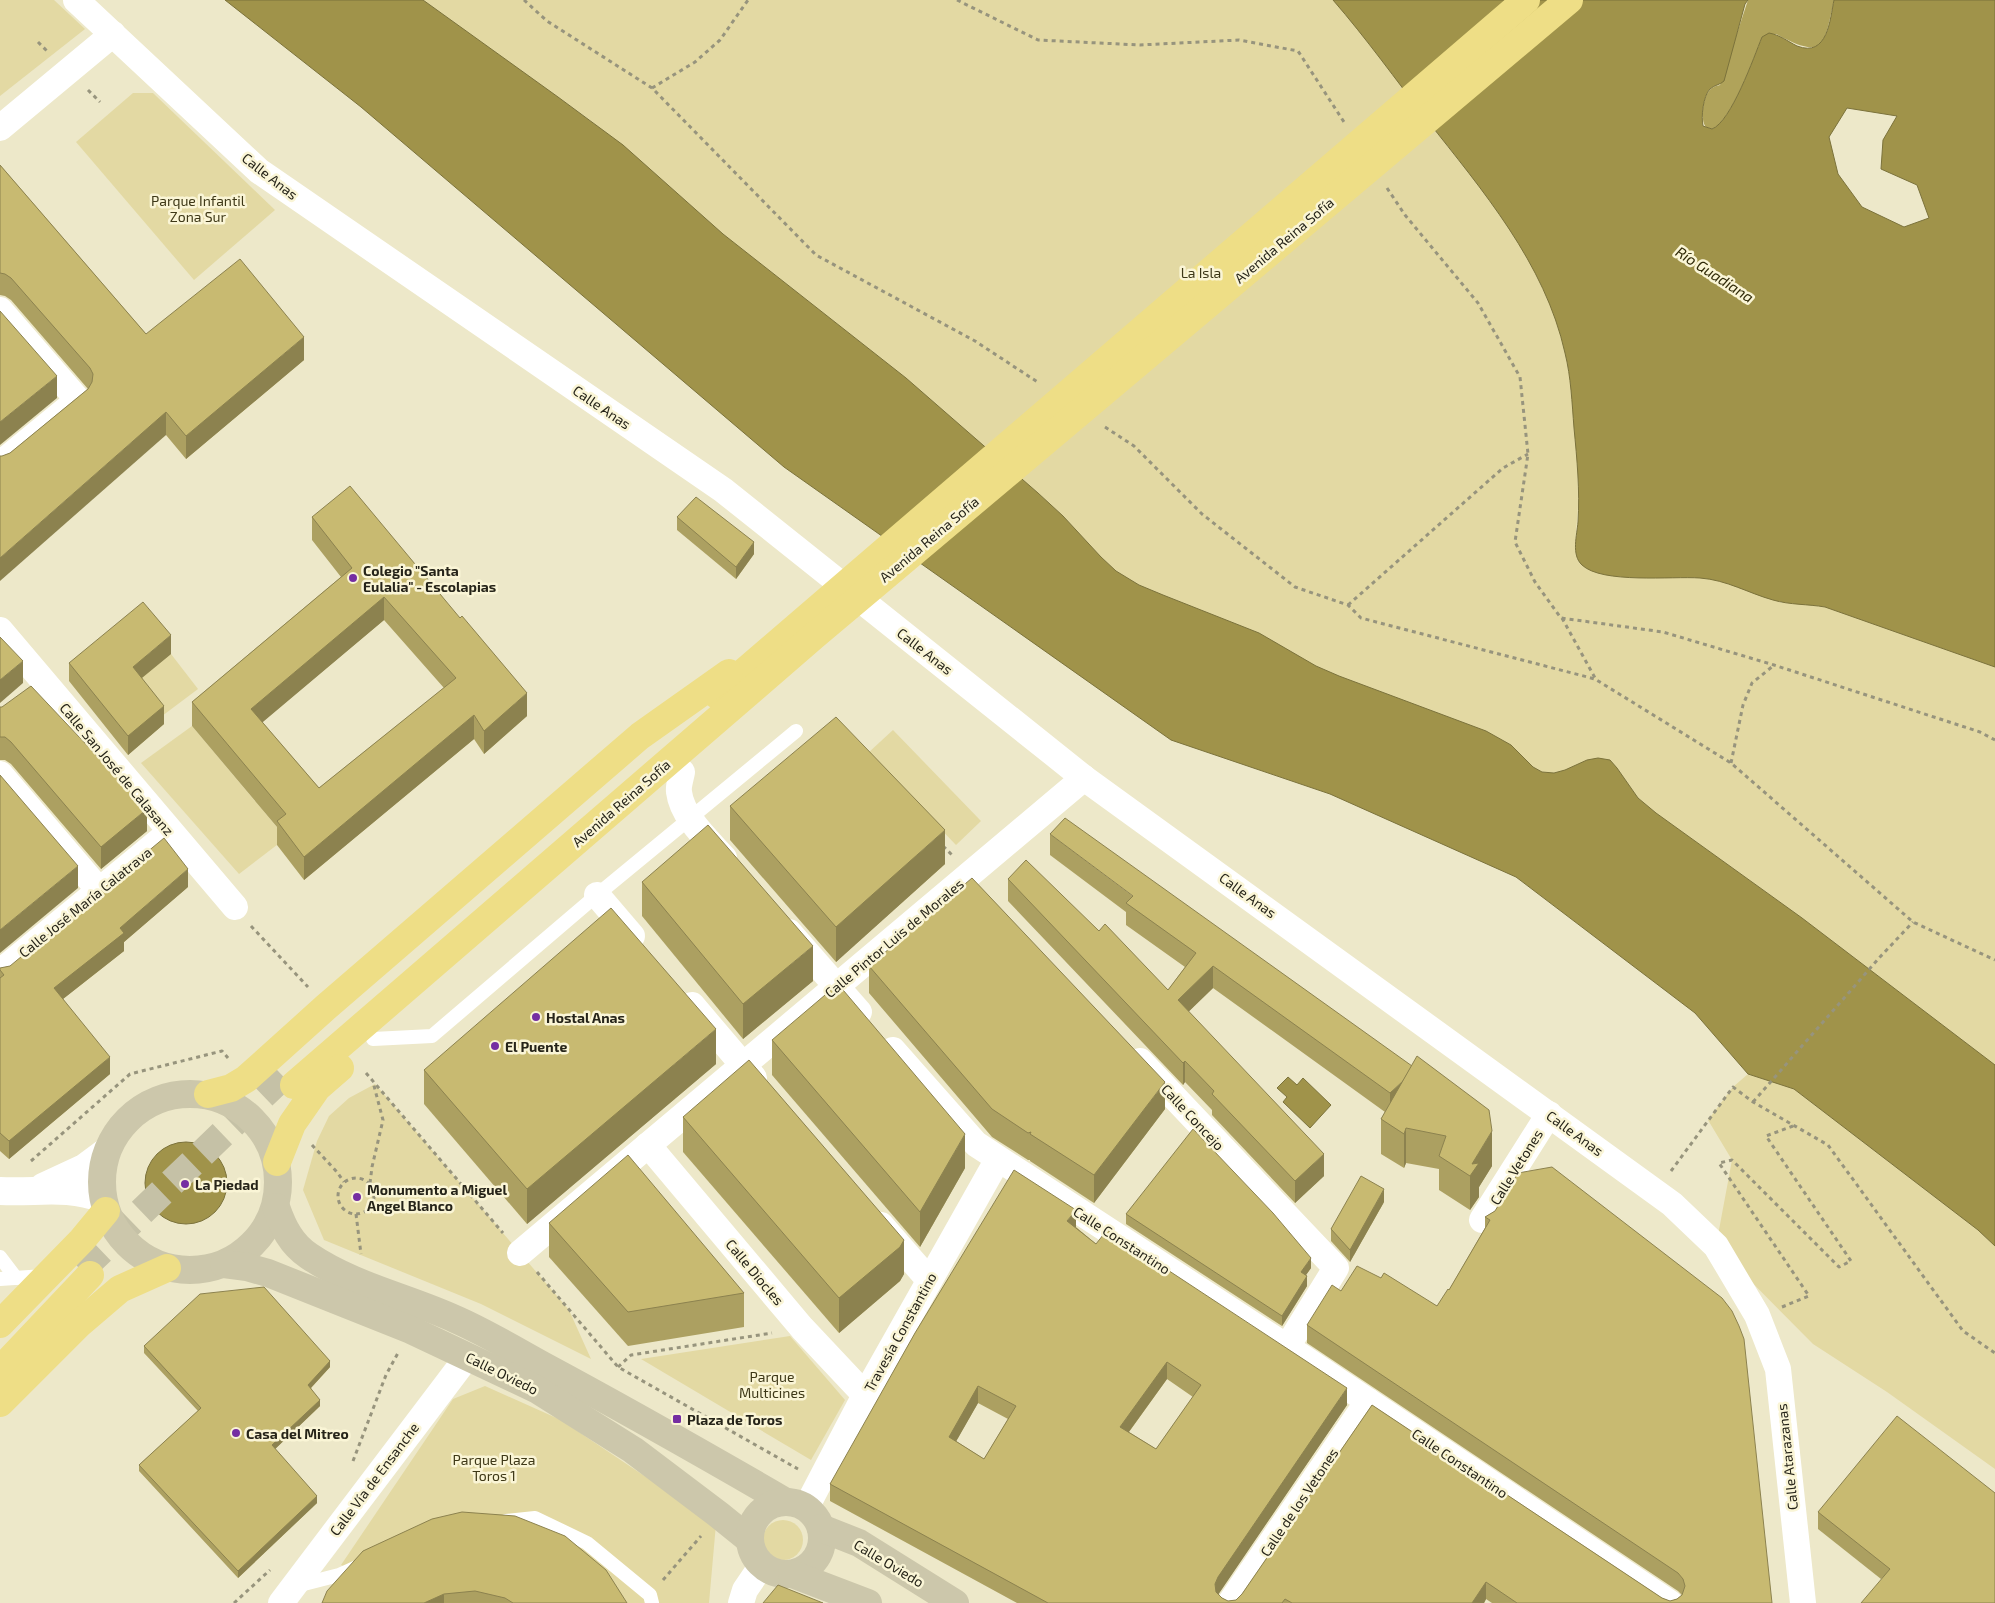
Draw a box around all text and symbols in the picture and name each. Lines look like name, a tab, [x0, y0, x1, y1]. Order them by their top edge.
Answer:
street label: Calle Anas	[239, 149, 301, 203]
park label: Parque Infantil Zona Sur	[151, 192, 246, 225]
street label: Avenida Reina Sofía	[1231, 193, 1337, 287]
water label: Río Guadiana	[1673, 242, 1757, 306]
park label: La Isla	[1181, 264, 1221, 281]
street label: Calle Anas	[570, 382, 634, 432]
street label: Avenida Reina Sofía	[876, 492, 982, 586]
place label: Colegio "Santa Eulalia" - Escolapias	[363, 562, 496, 595]
marker: Colegio "Santa Eulalia" - Escolapias	[347, 572, 359, 584]
street label: Calle Anas	[894, 624, 956, 678]
street label: Calle San José de Calasanz	[57, 699, 177, 839]
street label: Avenida Reina Sofía	[568, 756, 674, 850]
street label: Calle José María Calatrava	[15, 843, 155, 961]
street label: Calle Anas	[1216, 869, 1280, 921]
street label: Calle Pintor Luis de Morales	[821, 875, 967, 1001]
place label: Hostal Anas	[546, 1009, 625, 1026]
marker: Hostal Anas	[530, 1011, 542, 1023]
place label: El Puente	[505, 1038, 567, 1055]
marker: El Puente	[489, 1040, 501, 1052]
street label: Calle Concejo	[1158, 1080, 1228, 1154]
street label: Calle Anas	[1543, 1107, 1607, 1159]
street label: Calle Vetones	[1486, 1126, 1546, 1208]
place label: La Piedad	[195, 1176, 259, 1193]
marker: La Piedad	[179, 1178, 191, 1190]
place label: Monumento a Miguel Angel Blanco	[367, 1181, 507, 1214]
marker: Monumento a Miguel Angel Blanco	[351, 1191, 363, 1203]
street label: Calle Constantino	[1070, 1202, 1174, 1278]
street label: Calle Diocles	[722, 1236, 788, 1308]
street label: Travesía Constantino	[860, 1269, 940, 1395]
street label: Calle Oviedo	[463, 1348, 541, 1398]
park label: Parque Multicines	[739, 1368, 805, 1401]
street label: Calle Atarazanas	[1773, 1403, 1801, 1511]
place label: Plaza de Toros	[687, 1411, 782, 1428]
marker: Plaza de Toros	[671, 1413, 683, 1425]
street label: Calle Vía de Ensanche	[326, 1419, 422, 1539]
place label: Casa del Mitreo	[246, 1425, 349, 1442]
street label: Calle Constantino	[1409, 1425, 1511, 1501]
marker: Casa del Mitreo	[230, 1427, 242, 1439]
street label: Calle de los Vetones	[1256, 1445, 1342, 1559]
park label: Parque Plaza Toros 1	[453, 1451, 535, 1484]
street label: Calle Oviedo	[851, 1536, 927, 1590]

